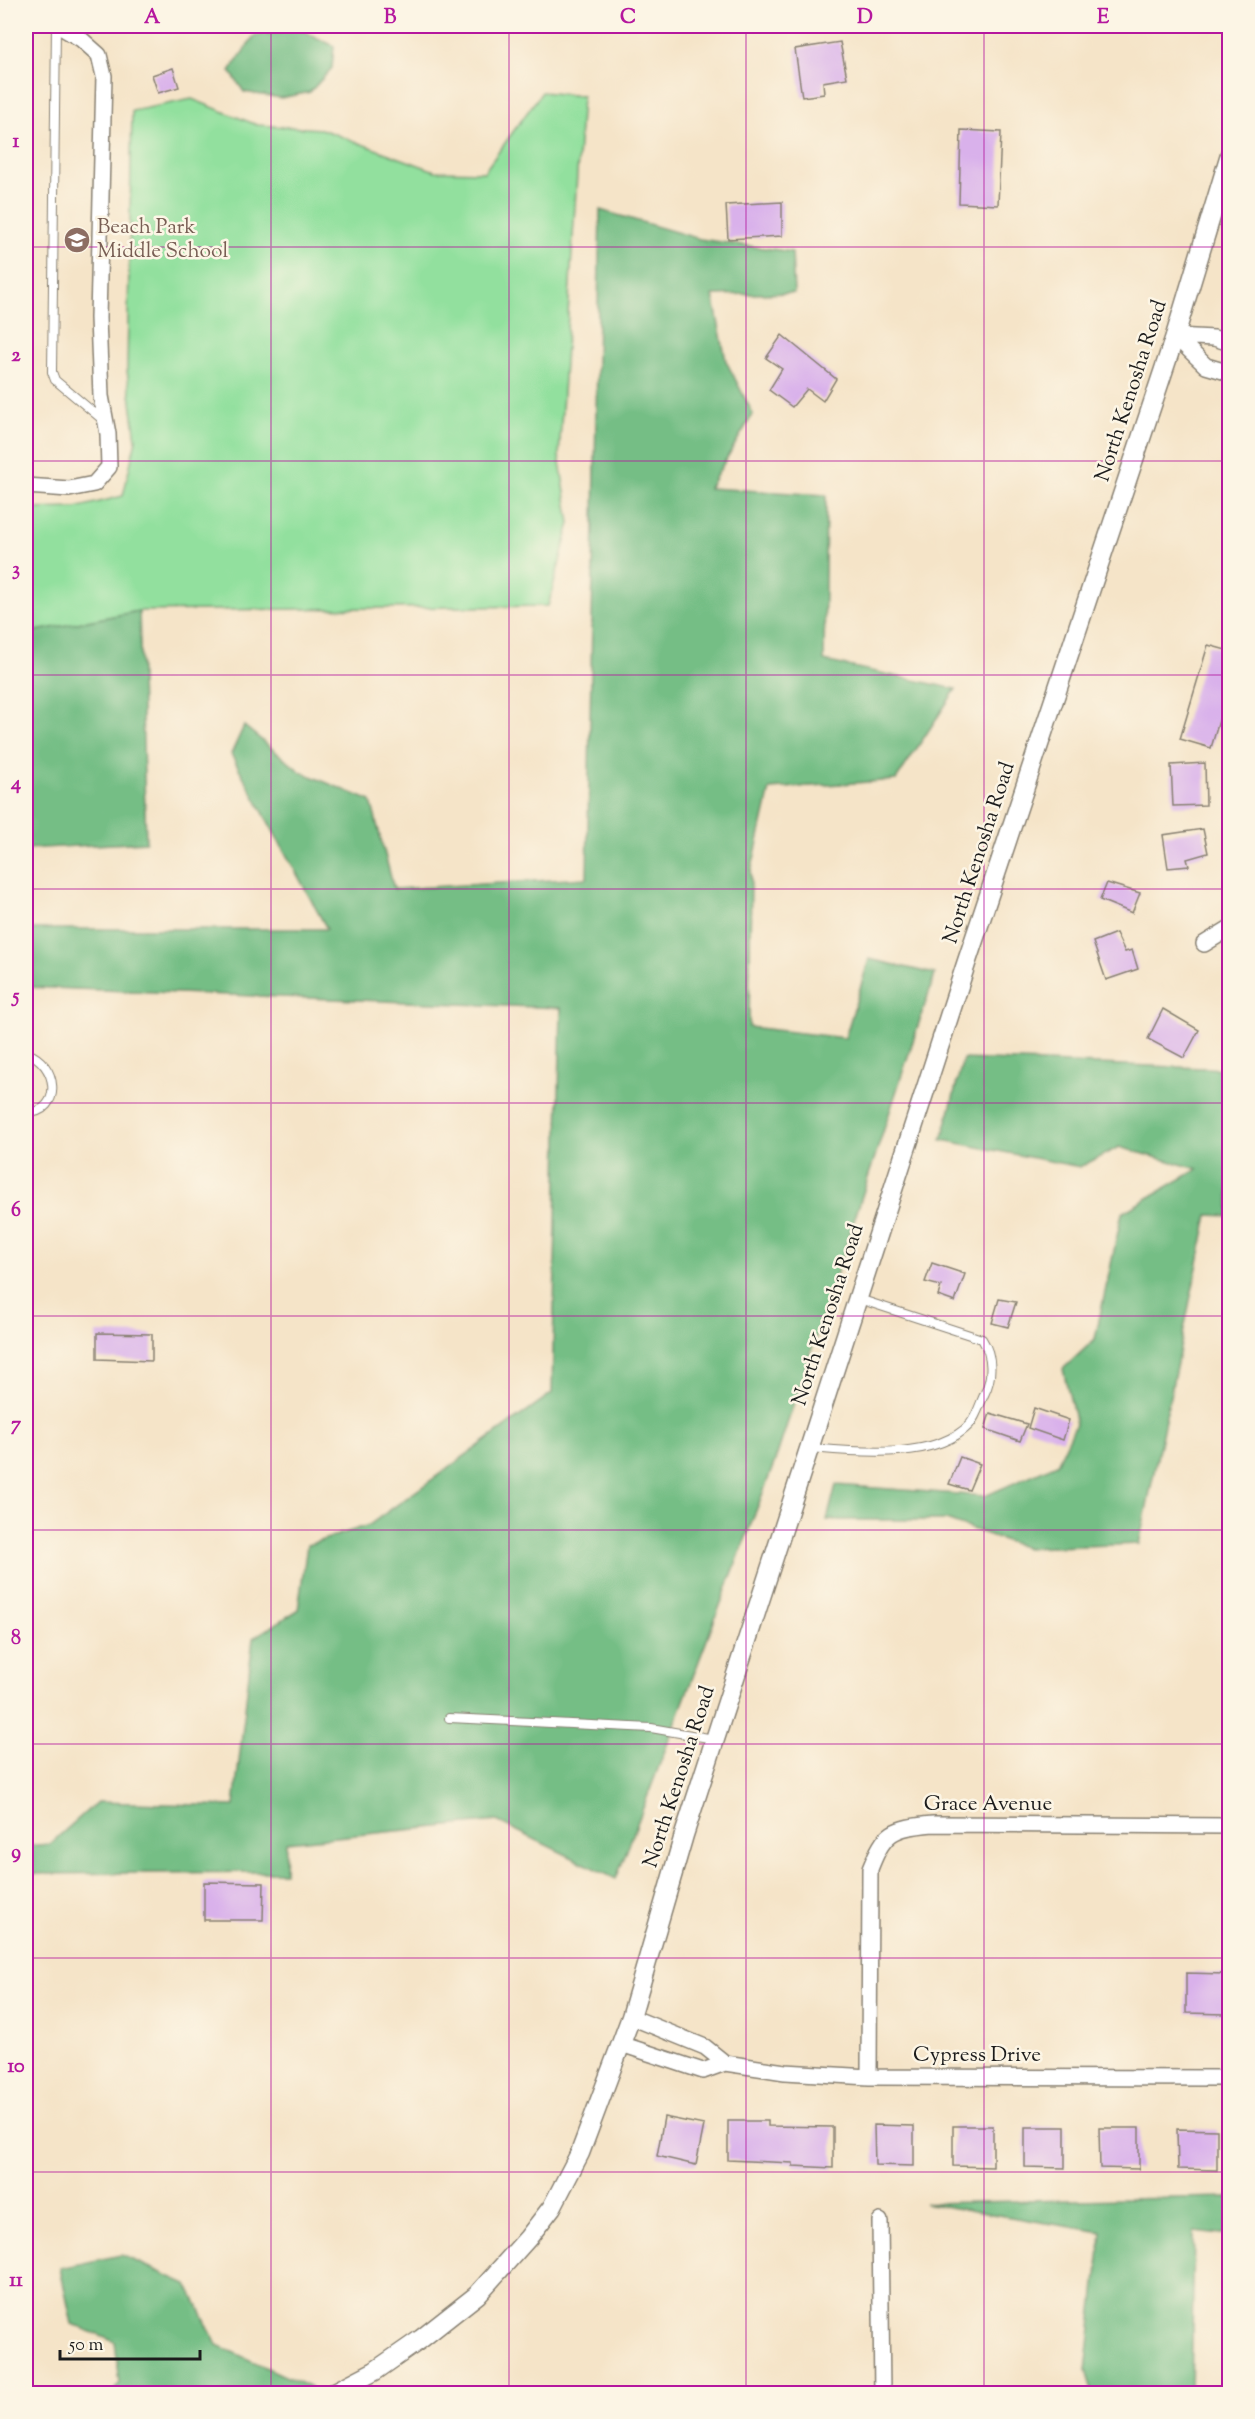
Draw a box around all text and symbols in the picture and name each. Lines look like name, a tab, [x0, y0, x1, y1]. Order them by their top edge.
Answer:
text: A	[144, 4, 161, 33]
text: B	[384, 4, 397, 33]
text: C	[620, 4, 636, 33]
text: D	[857, 4, 873, 33]
text: E	[1097, 4, 1110, 33]
text: 1	[13, 128, 20, 157]
place label: Beach Park Middle School	[97, 213, 228, 267]
school or university icon: Beach Park Middle School	[62, 225, 92, 255]
street label: North Kenosha Road	[1088, 296, 1176, 486]
text: 2	[11, 342, 21, 371]
text: 3	[12, 556, 20, 585]
street label: North Kenosha Road	[936, 758, 1024, 948]
text: 4	[10, 770, 21, 799]
text: 5	[11, 983, 20, 1012]
text: 6	[11, 1197, 21, 1226]
street label: North Kenosha Road	[785, 1220, 873, 1410]
text: 7	[11, 1411, 22, 1440]
text: 8	[11, 1625, 21, 1654]
street label: North Kenosha Road	[636, 1682, 724, 1872]
street label: Grace Avenue	[924, 1790, 1052, 1820]
text: 9	[11, 1839, 21, 1868]
street label: Cypress Drive	[913, 2041, 1041, 2071]
text: 10	[7, 2053, 25, 2082]
text: 11	[9, 2267, 23, 2296]
scale bar	[60, 2323, 200, 2361]
text: 50 m	[68, 2333, 104, 2359]

